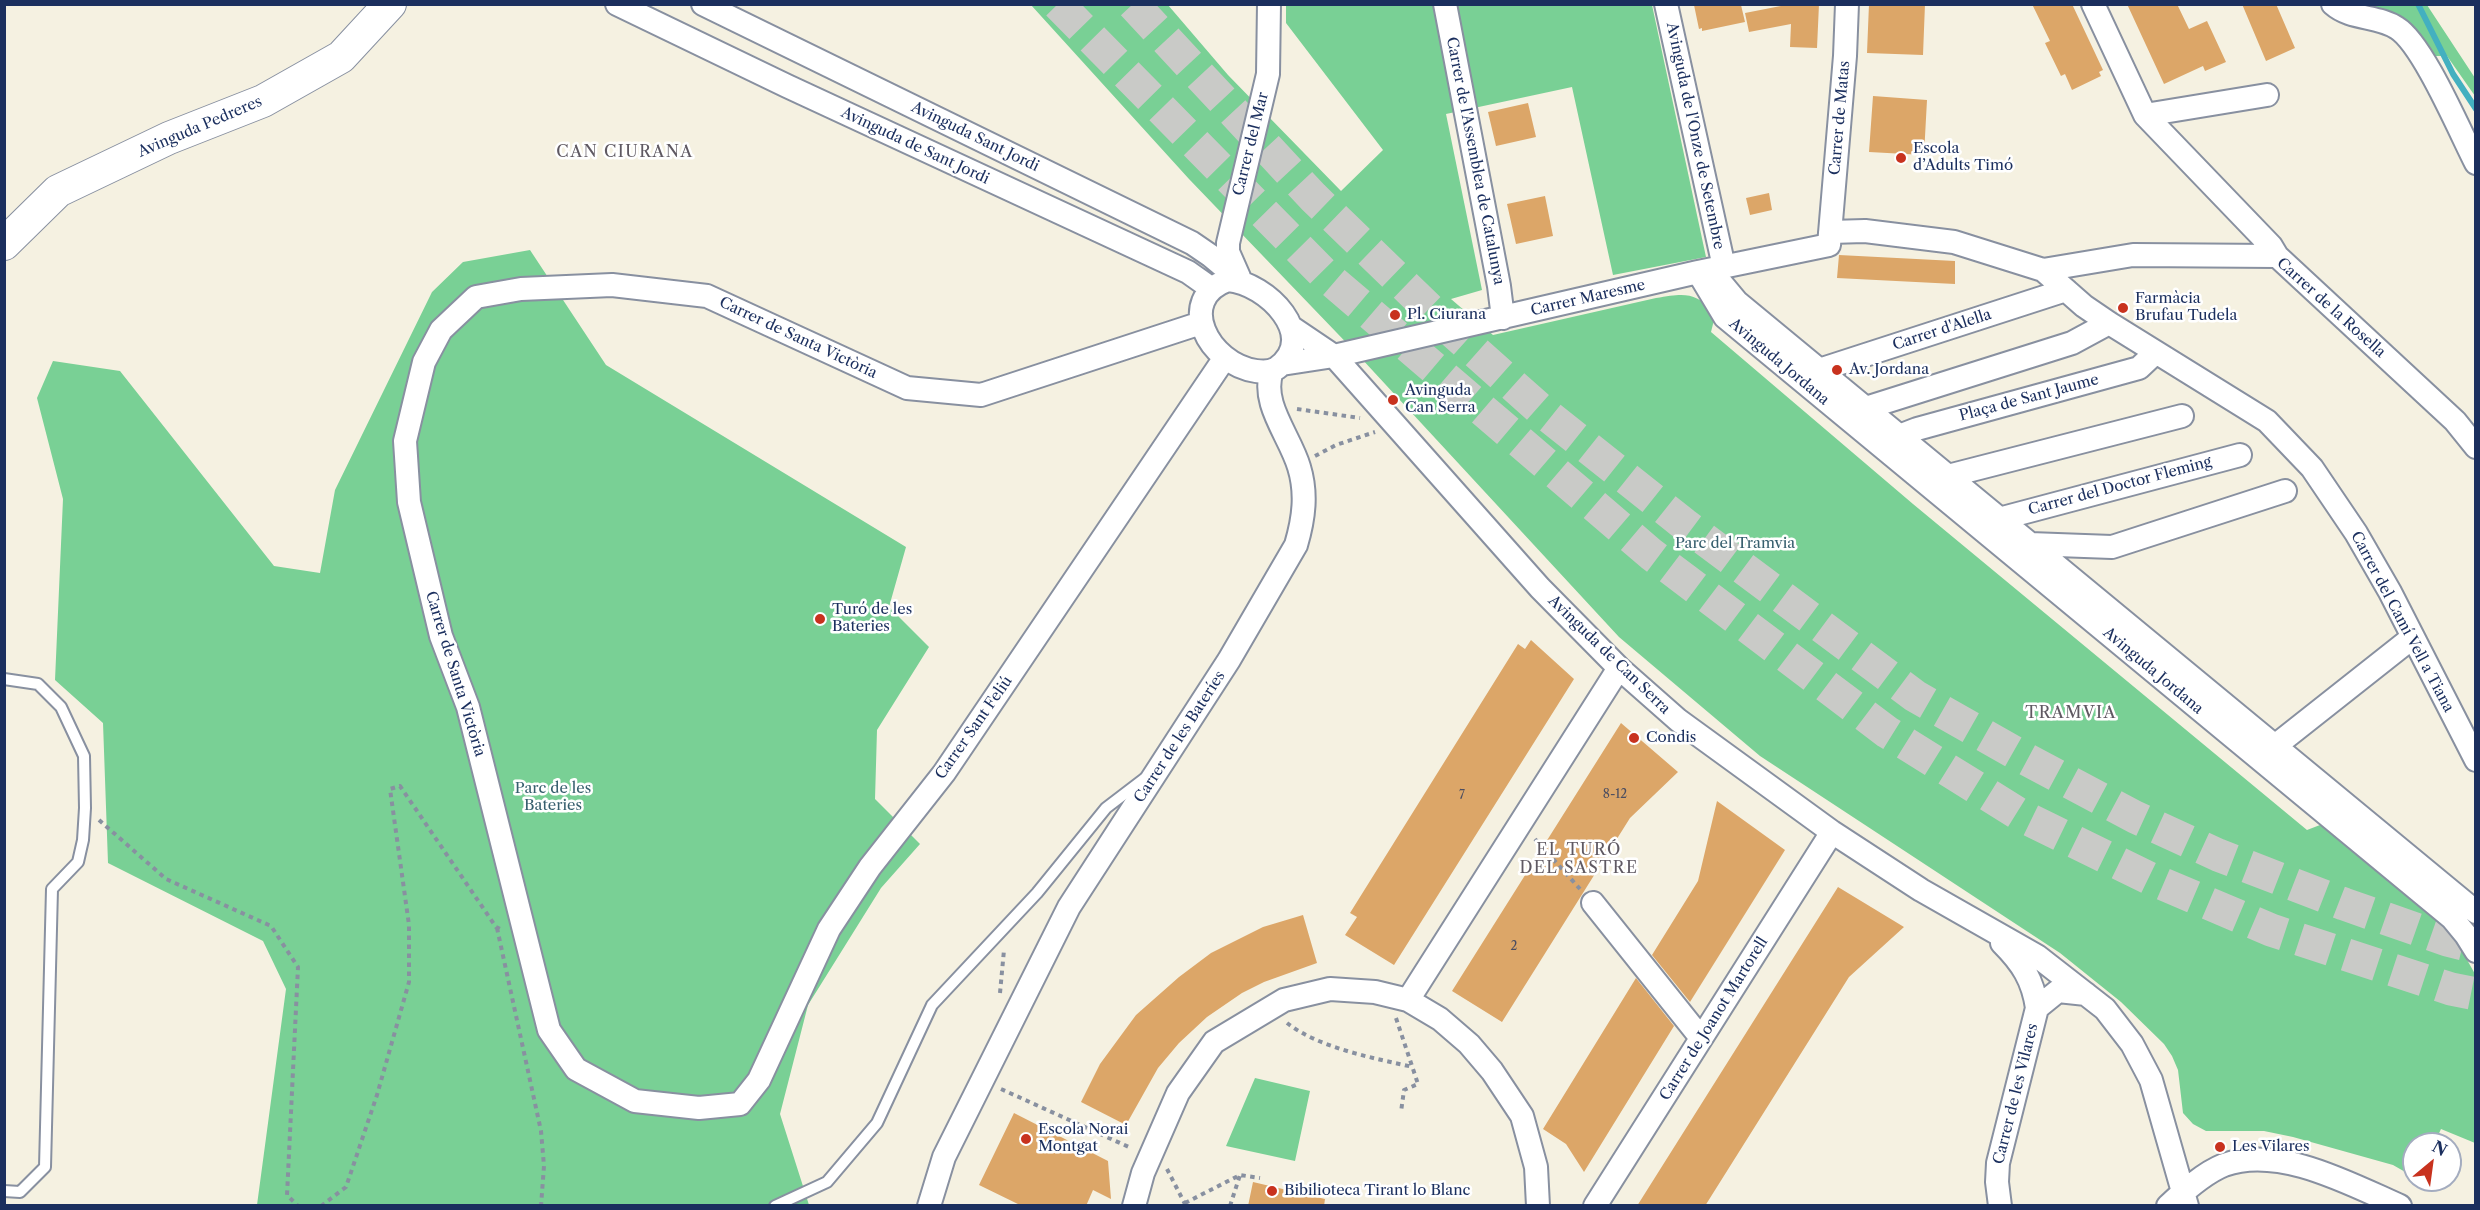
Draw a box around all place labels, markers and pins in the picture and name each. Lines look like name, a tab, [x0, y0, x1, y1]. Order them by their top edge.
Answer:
place label: Escola d’Adults Timó	[1913, 140, 2013, 175]
marker: Escola d’Adults Timó	[1894, 151, 1908, 165]
place label: Farmàcia Brufau Tudela	[2135, 290, 2237, 325]
marker: Farmàcia Brufau Tudela	[2116, 301, 2130, 315]
place label: Pl. Ciurana	[1407, 306, 1486, 324]
marker: Pl. Ciurana	[1388, 308, 1402, 322]
place label: Av. Jordana	[1849, 361, 1929, 379]
marker: Av. Jordana	[1830, 363, 1844, 377]
place label: Avinguda Can Serra	[1405, 382, 1476, 417]
marker: Avinguda Can Serra	[1386, 393, 1400, 407]
place label: Turó de les Bateries	[832, 601, 912, 636]
marker: Turó de les Bateries	[813, 612, 827, 626]
place label: Condis	[1646, 729, 1696, 747]
marker: Condis	[1627, 731, 1641, 745]
place label: Escola Norai Montgat	[1038, 1121, 1128, 1156]
marker: Escola Norai Montgat	[1019, 1132, 1033, 1146]
place label: Les Vilares	[2232, 1138, 2310, 1156]
marker: Les Vilares	[2213, 1140, 2227, 1154]
place label: Bibilioteca Tirant lo Blanc	[1284, 1182, 1470, 1200]
marker: Bibilioteca Tirant lo Blanc	[1265, 1184, 1279, 1198]

